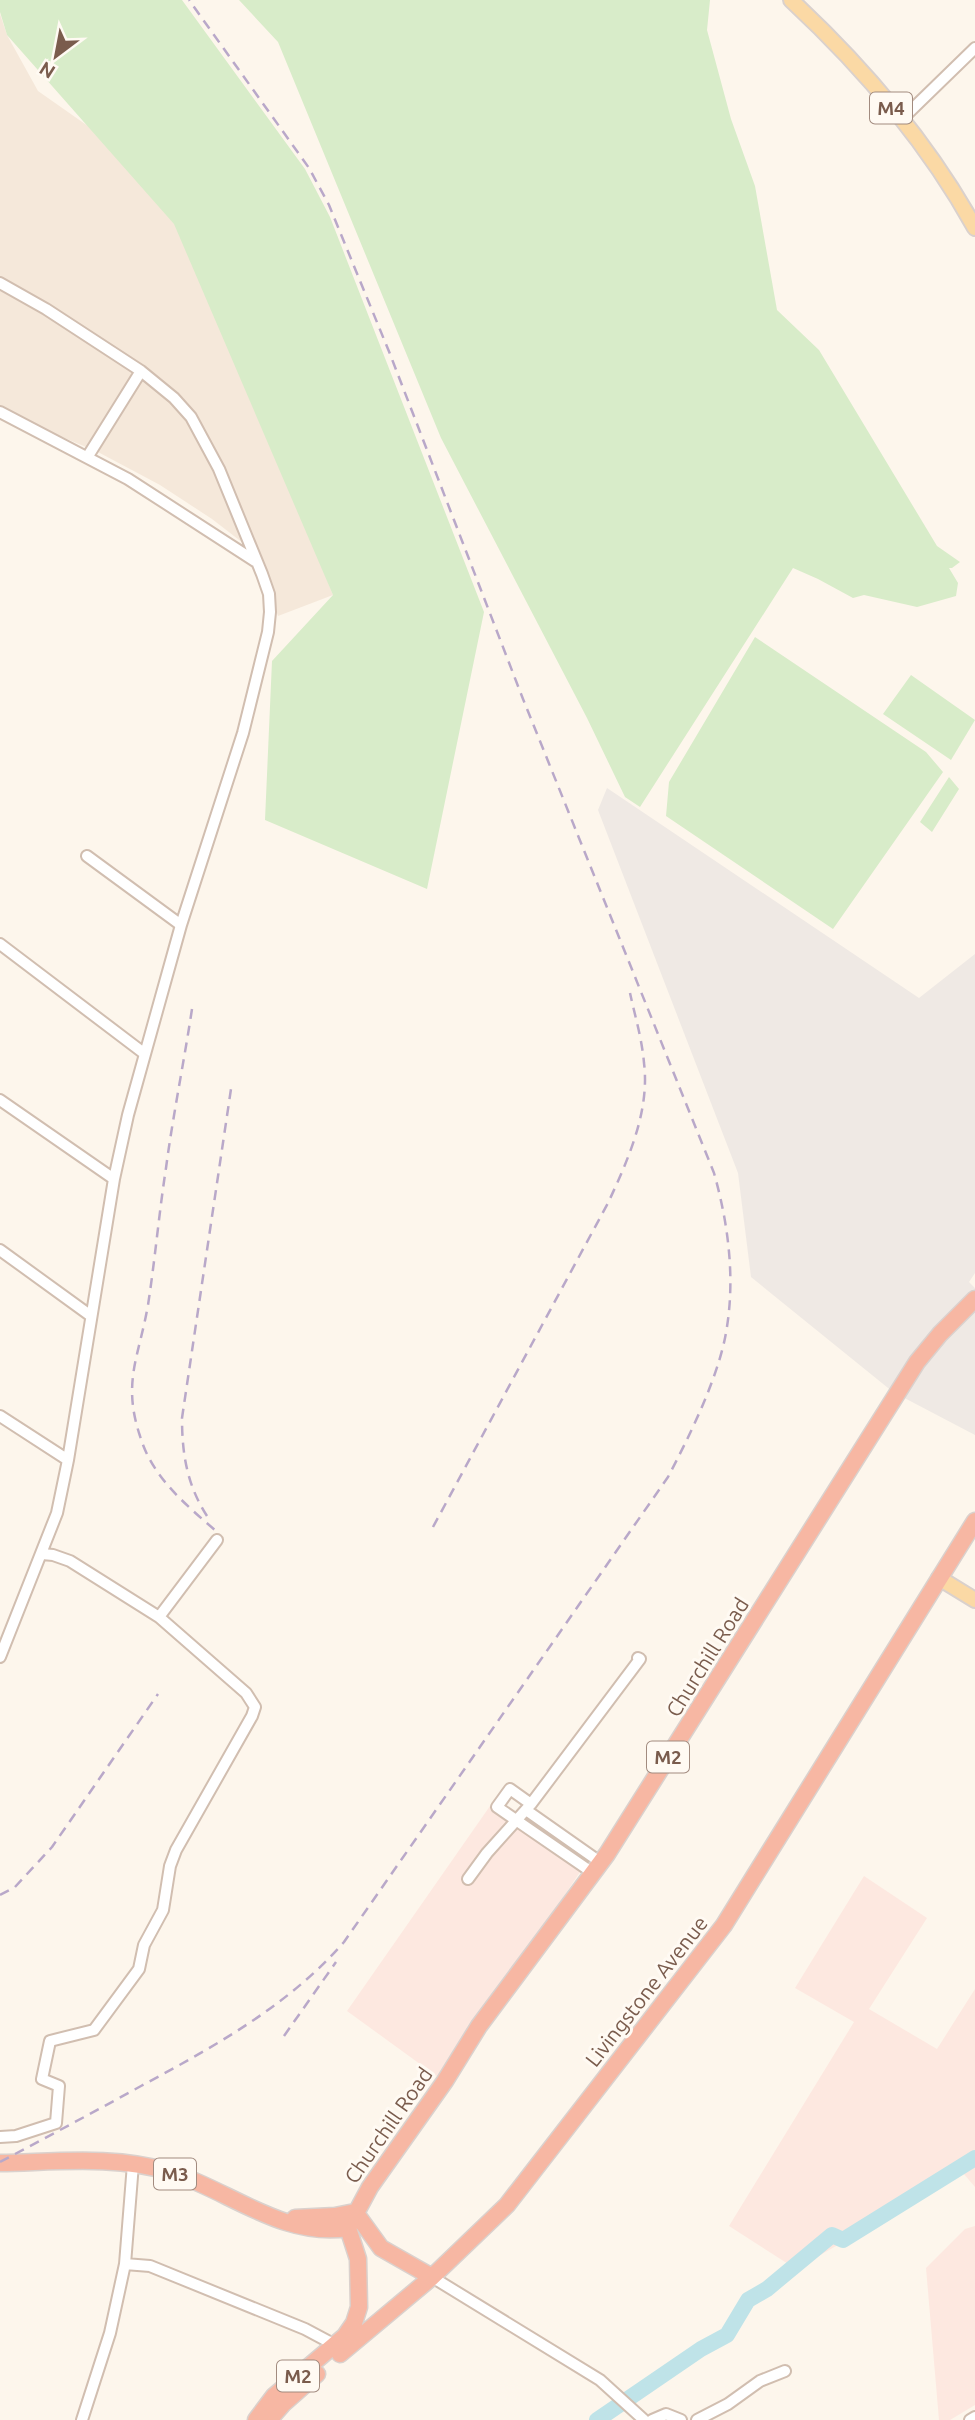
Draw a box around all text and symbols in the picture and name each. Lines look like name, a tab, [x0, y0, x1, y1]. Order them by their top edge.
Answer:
north arrow	[21, 21, 91, 91]
text: N	[35, 57, 59, 84]
road number: M4	[870, 92, 912, 124]
street label: Churchill Road	[661, 1593, 753, 1721]
road number: M2	[647, 1742, 689, 1772]
street label: Livingstone Avenue	[580, 1911, 712, 2071]
street label: Churchill Road	[339, 2062, 437, 2188]
road number: M3	[154, 2158, 196, 2190]
road number: M2	[277, 2360, 319, 2392]

